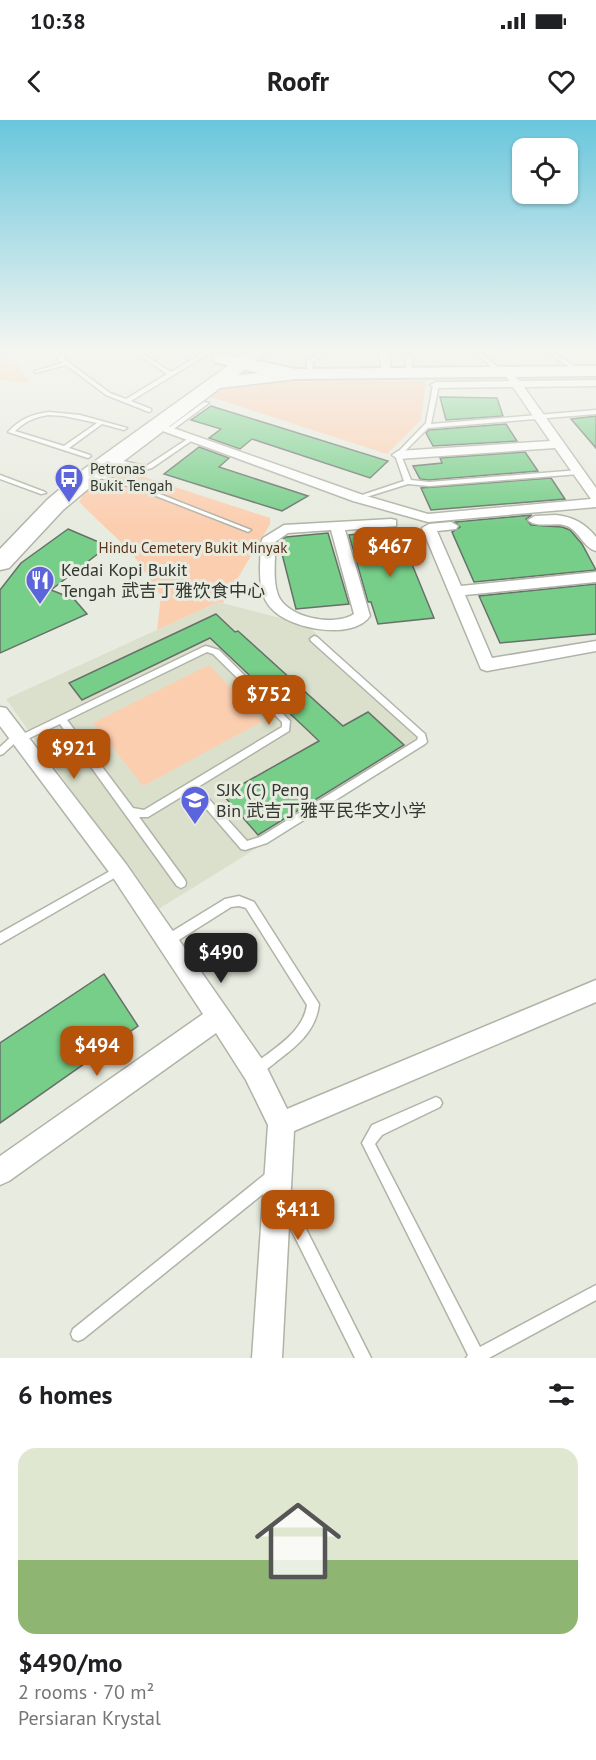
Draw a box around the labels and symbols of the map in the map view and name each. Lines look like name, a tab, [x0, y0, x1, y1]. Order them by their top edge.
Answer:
place label: Petronas Bukit Tengah	[90, 459, 173, 495]
bus stop icon: Petronas Bukit Tengah	[53, 462, 85, 504]
pin: $467	[354, 527, 426, 578]
park label: Hindu Cemetery Bukit Minyak	[99, 538, 288, 557]
place label: Kedai Kopi Bukit Tengah 武吉丁雅饮食中心	[61, 558, 265, 602]
restaurant icon: Kedai Kopi Bukit Tengah 武吉丁雅饮食中心	[24, 564, 56, 606]
pin: $752	[233, 675, 305, 726]
pin: $921	[38, 729, 110, 780]
place label: SJK (C) Peng Bin 武吉丁雅平民华文小学	[216, 778, 426, 822]
school or university icon: SJK (C) Peng Bin 武吉丁雅平民华文小学	[179, 784, 211, 826]
pin: $490	[185, 933, 257, 984]
pin: $494	[61, 1026, 133, 1077]
pin: $411	[262, 1190, 334, 1241]

